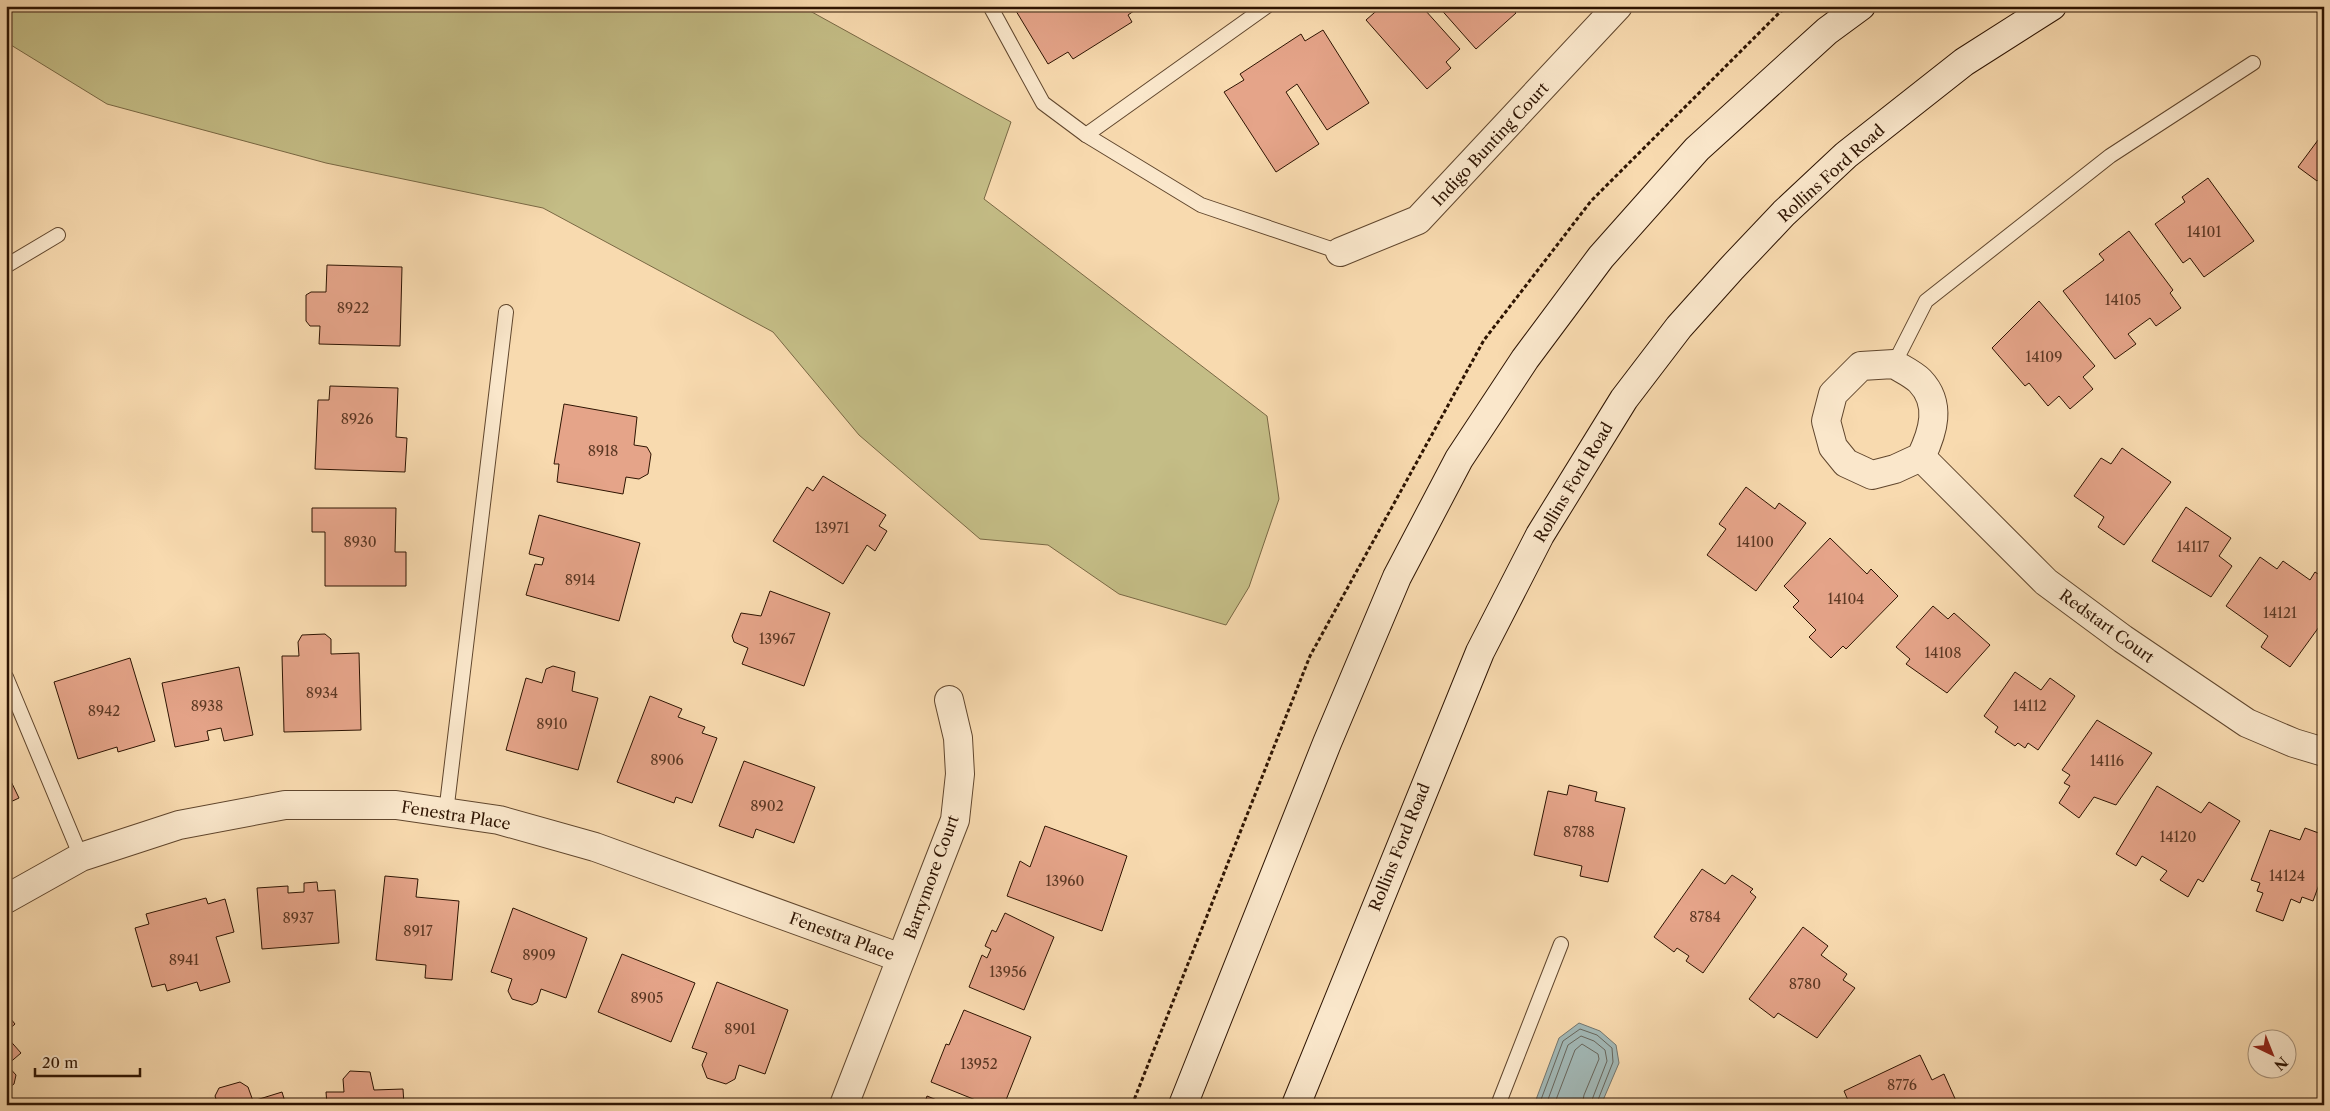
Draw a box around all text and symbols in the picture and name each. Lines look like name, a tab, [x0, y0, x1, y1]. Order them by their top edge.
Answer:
street label: Indigo Bunting Court	[1428, 78, 1553, 210]
street label: Rollins Ford Road	[1774, 120, 1889, 226]
house number: 14101	[2187, 223, 2221, 241]
house number: 14105	[2105, 291, 2141, 309]
house number: 8922	[337, 299, 369, 317]
house number: 14109	[2026, 348, 2062, 366]
house number: 8926	[341, 410, 373, 428]
street label: Rollins Ford Road	[1529, 418, 1617, 546]
house number: 8918	[588, 442, 618, 460]
house number: 13971	[815, 519, 849, 537]
house number: 8930	[343, 533, 377, 551]
house number: 14100	[1736, 533, 1774, 551]
house number: 14117	[2177, 538, 2209, 556]
house number: 8914	[565, 571, 595, 589]
street label: Redstart Court	[2056, 585, 2159, 667]
house number: 14104	[1828, 590, 1864, 608]
house number: 14121	[2263, 604, 2297, 622]
house number: 13967	[759, 630, 795, 648]
house number: 14108	[1924, 644, 1962, 662]
house number: 8934	[306, 684, 338, 702]
house number: 8938	[191, 697, 223, 715]
house number: 14112	[2013, 697, 2047, 715]
house number: 8942	[88, 702, 120, 720]
house number: 8910	[536, 715, 568, 733]
house number: 8906	[650, 751, 684, 769]
house number: 14116	[2090, 752, 2124, 770]
street label: Rollins Ford Road	[1364, 780, 1434, 914]
street label: Fenestra Place	[400, 796, 512, 834]
house number: 8902	[750, 797, 784, 815]
street label: Barrymore Court	[899, 812, 963, 942]
house number: 8788	[1563, 823, 1595, 841]
house number: 14120	[2160, 828, 2197, 846]
house number: 14124	[2269, 867, 2305, 885]
house number: 13960	[1046, 872, 1085, 890]
street label: Fenestra Place	[787, 908, 897, 964]
house number: 8784	[1689, 908, 1721, 926]
house number: 8937	[282, 909, 314, 927]
house number: 8917	[403, 922, 433, 940]
house number: 8909	[522, 946, 556, 964]
house number: 8941	[169, 951, 199, 969]
house number: 13956	[989, 963, 1027, 981]
house number: 8780	[1789, 975, 1821, 993]
house number: 8905	[631, 989, 663, 1007]
house number: 8901	[724, 1020, 756, 1038]
north arrow	[2248, 1028, 2298, 1078]
scale bar	[35, 1046, 140, 1078]
text: 20 m	[42, 1053, 78, 1072]
text: N	[2270, 1053, 2291, 1074]
house number: 13952	[960, 1055, 998, 1073]
house number: 8776	[1887, 1076, 1917, 1094]

